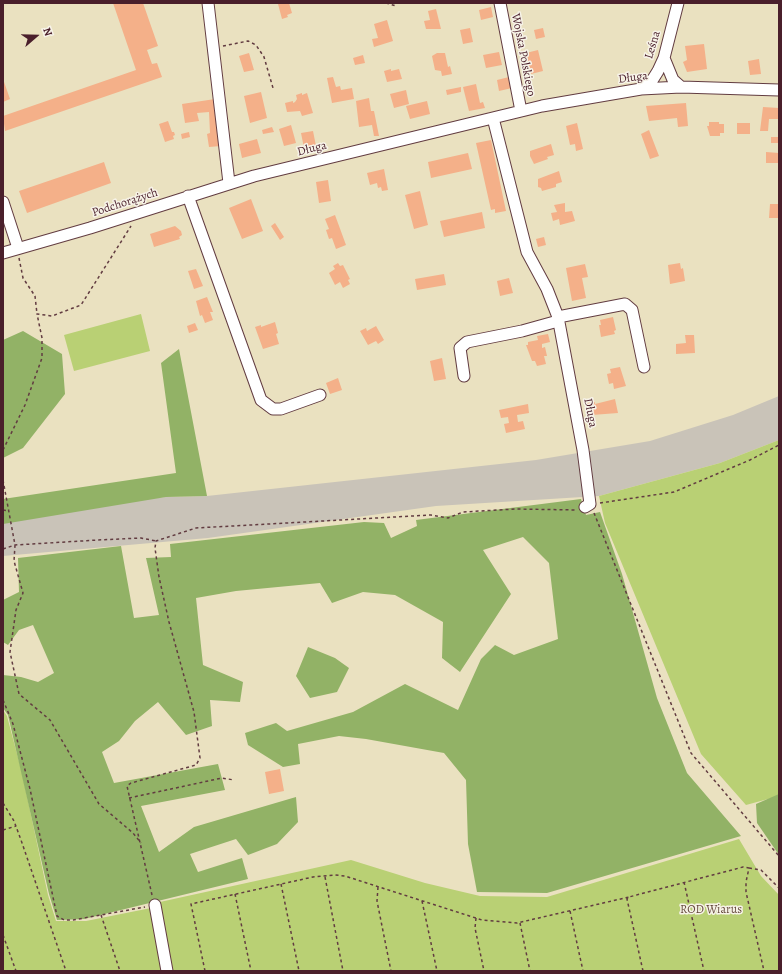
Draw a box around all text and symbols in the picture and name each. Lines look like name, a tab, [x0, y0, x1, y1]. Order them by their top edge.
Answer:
street label: Wojska Polskiego	[508, 12, 538, 98]
north arrow	[16, 16, 56, 56]
text: N	[39, 25, 56, 38]
street label: Leśna	[642, 29, 664, 61]
street label: Długa	[617, 69, 649, 87]
street label: Długa	[296, 138, 328, 160]
street label: Podchorążych	[90, 186, 160, 220]
street label: Długa	[580, 397, 600, 429]
park label: ROD Wiarus	[680, 903, 742, 917]

